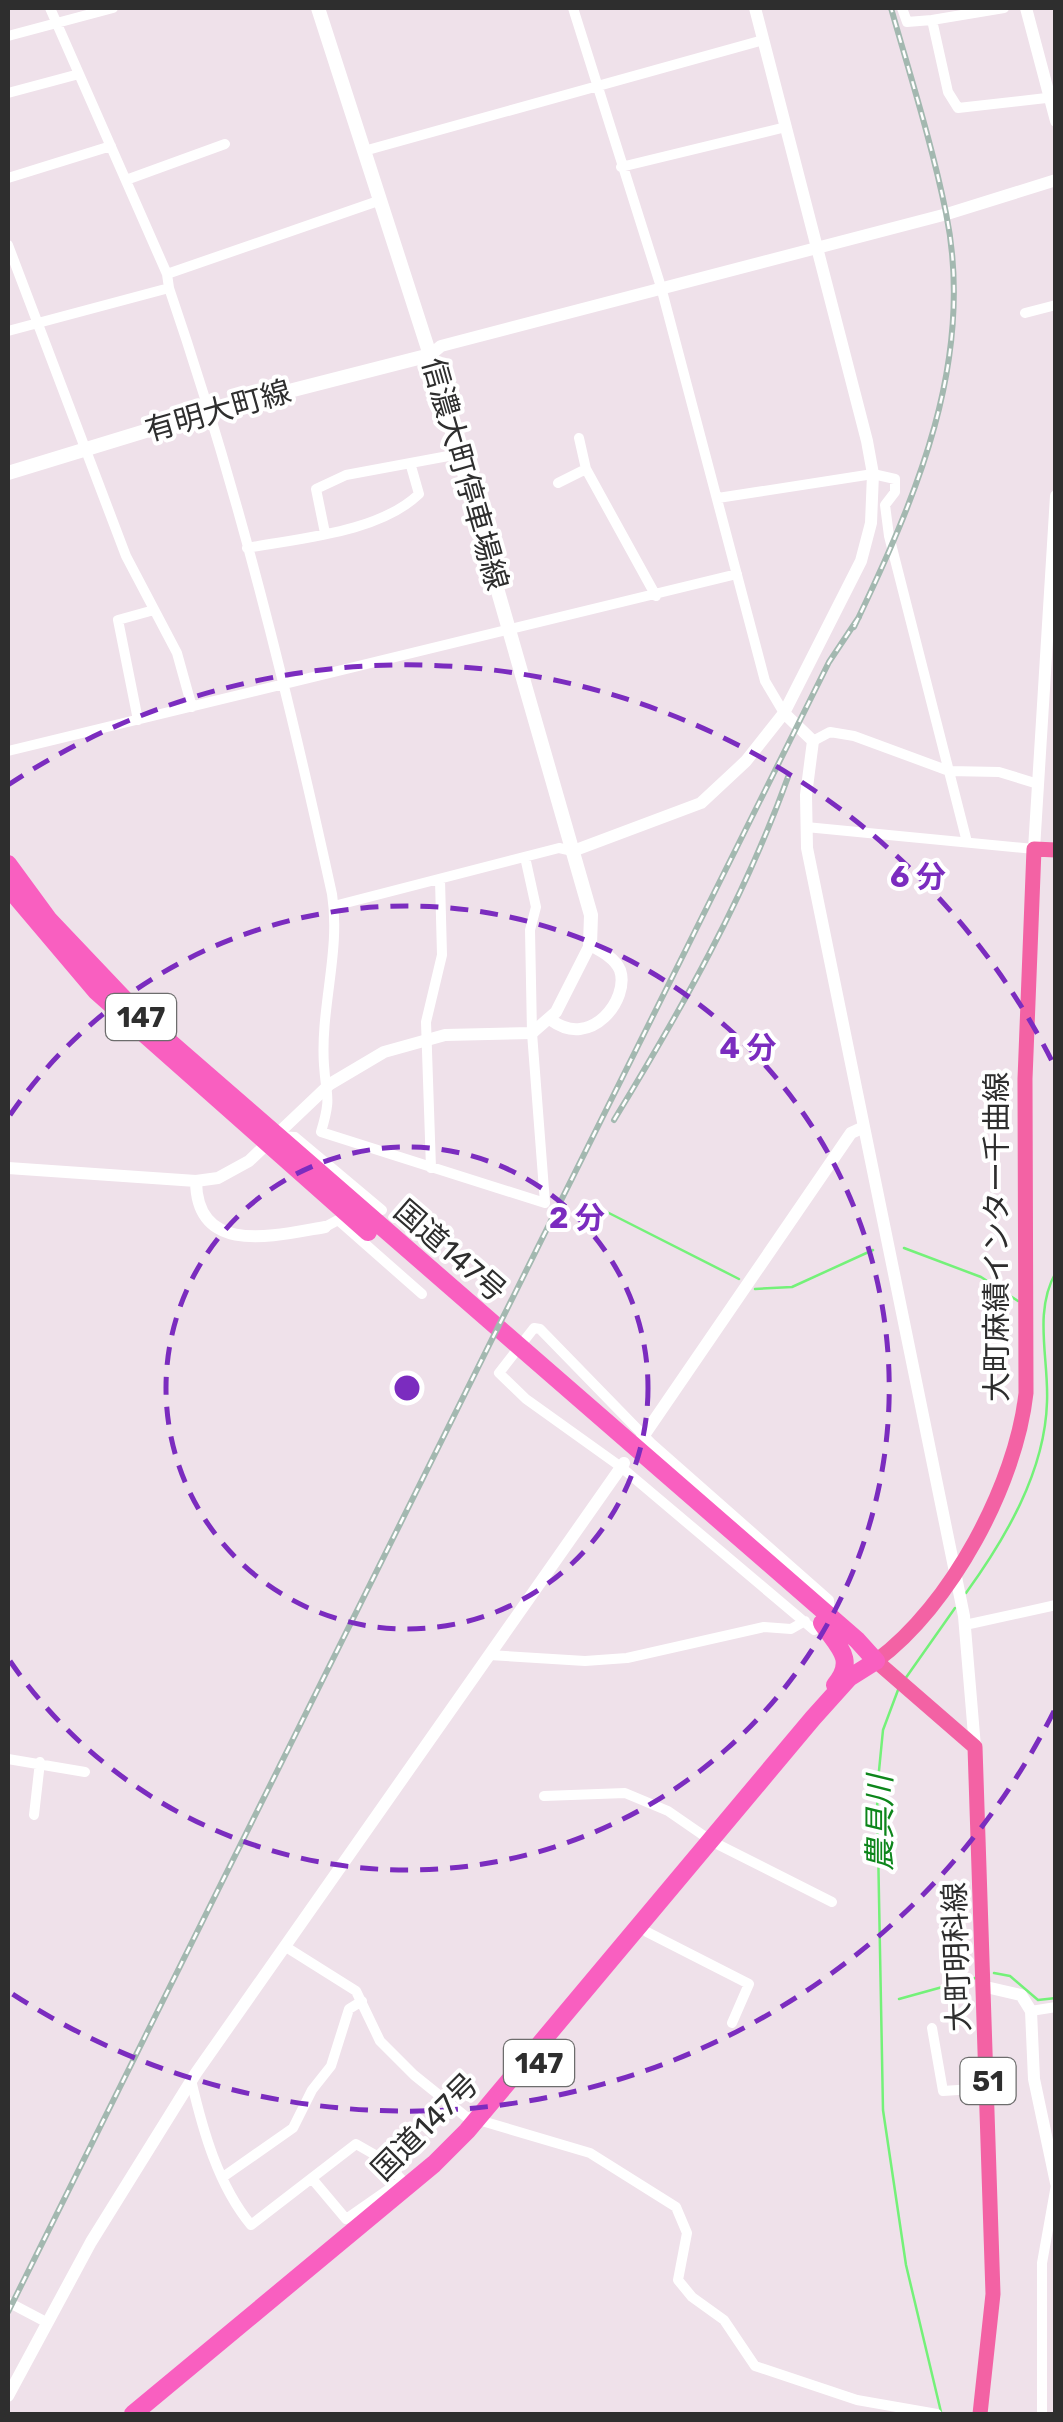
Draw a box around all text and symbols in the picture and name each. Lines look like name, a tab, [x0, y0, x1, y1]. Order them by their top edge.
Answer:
street label: 信濃大町停車場線	[415, 354, 515, 594]
street label: 有明大町線	[141, 373, 295, 449]
text: 6 分	[890, 859, 946, 895]
road number: 147	[106, 994, 176, 1040]
text: 4 分	[720, 1030, 776, 1066]
street label: 大町麻績インター千曲線	[979, 1072, 1015, 1402]
street label: 国道147号	[387, 1193, 513, 1309]
text: 2 分	[549, 1200, 605, 1236]
centre of rings	[389, 1370, 425, 1406]
water label: 農具川	[861, 1772, 899, 1871]
street label: 大町明科線	[936, 1881, 978, 2033]
road number: 147	[504, 2040, 574, 2086]
road number: 51	[960, 2058, 1016, 2104]
street label: 国道147号	[364, 2066, 486, 2188]

